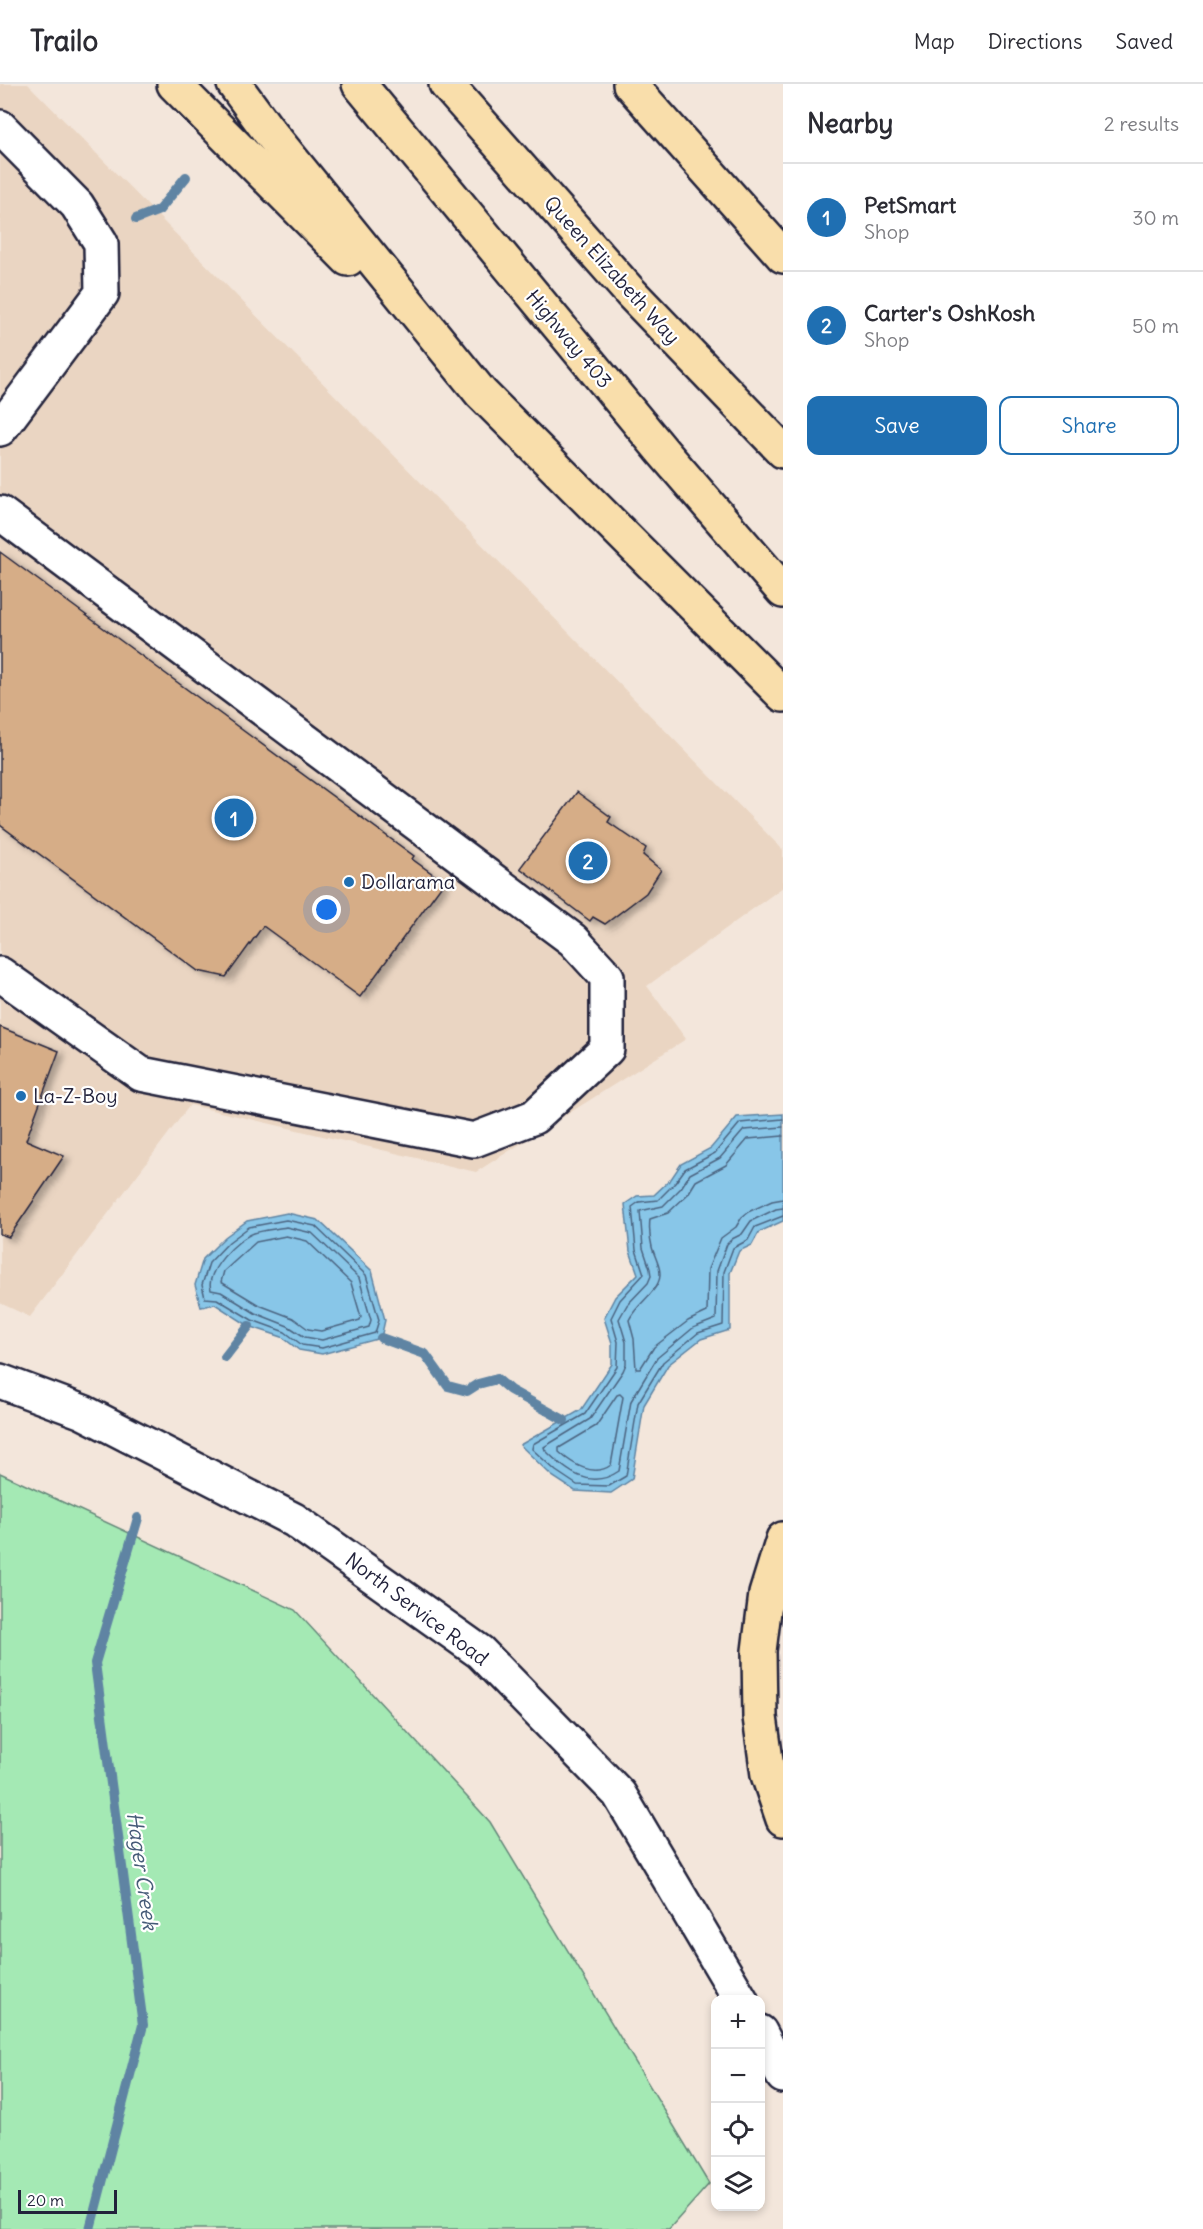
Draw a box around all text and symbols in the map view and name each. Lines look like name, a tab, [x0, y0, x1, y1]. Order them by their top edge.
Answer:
text: Trailo	[30, 23, 98, 59]
text: Map	[914, 28, 955, 55]
text: Directions	[988, 28, 1082, 55]
text: Saved	[1115, 28, 1173, 55]
text: Nearby	[807, 107, 893, 140]
text: 2 results	[1104, 111, 1179, 136]
street label: Queen Elizabeth Way	[539, 190, 686, 349]
text: PetSmart	[864, 191, 956, 219]
text: 1	[823, 205, 830, 230]
text: 30 m	[1132, 205, 1179, 230]
text: Shop	[864, 219, 909, 244]
street label: Highway 403	[521, 284, 618, 393]
text: Carter's OshKosh	[864, 299, 1035, 327]
text: 2	[821, 313, 832, 338]
text: 50 m	[1132, 313, 1179, 338]
text: Shop	[864, 327, 909, 352]
button: Save	[807, 396, 987, 455]
button: Share	[999, 396, 1179, 455]
pin: 1	[214, 796, 254, 840]
pin: 2	[568, 838, 608, 884]
place label: Dollarama	[361, 869, 455, 894]
marker: Dollarama	[342, 875, 356, 889]
your location	[312, 895, 341, 924]
place label: La-Z-Boy	[33, 1083, 118, 1108]
marker: La-Z-Boy	[14, 1089, 28, 1103]
street label: North Service Road	[341, 1547, 494, 1671]
water label: Hager Creek	[121, 1810, 164, 1933]
map controls	[711, 1995, 765, 2211]
button: +	[711, 1995, 765, 2049]
button: −	[711, 2049, 765, 2103]
button: locate	[711, 2103, 765, 2157]
button: layers	[711, 2157, 765, 2211]
scale bar	[18, 2187, 117, 2214]
text: 20 m	[27, 2190, 64, 2210]

